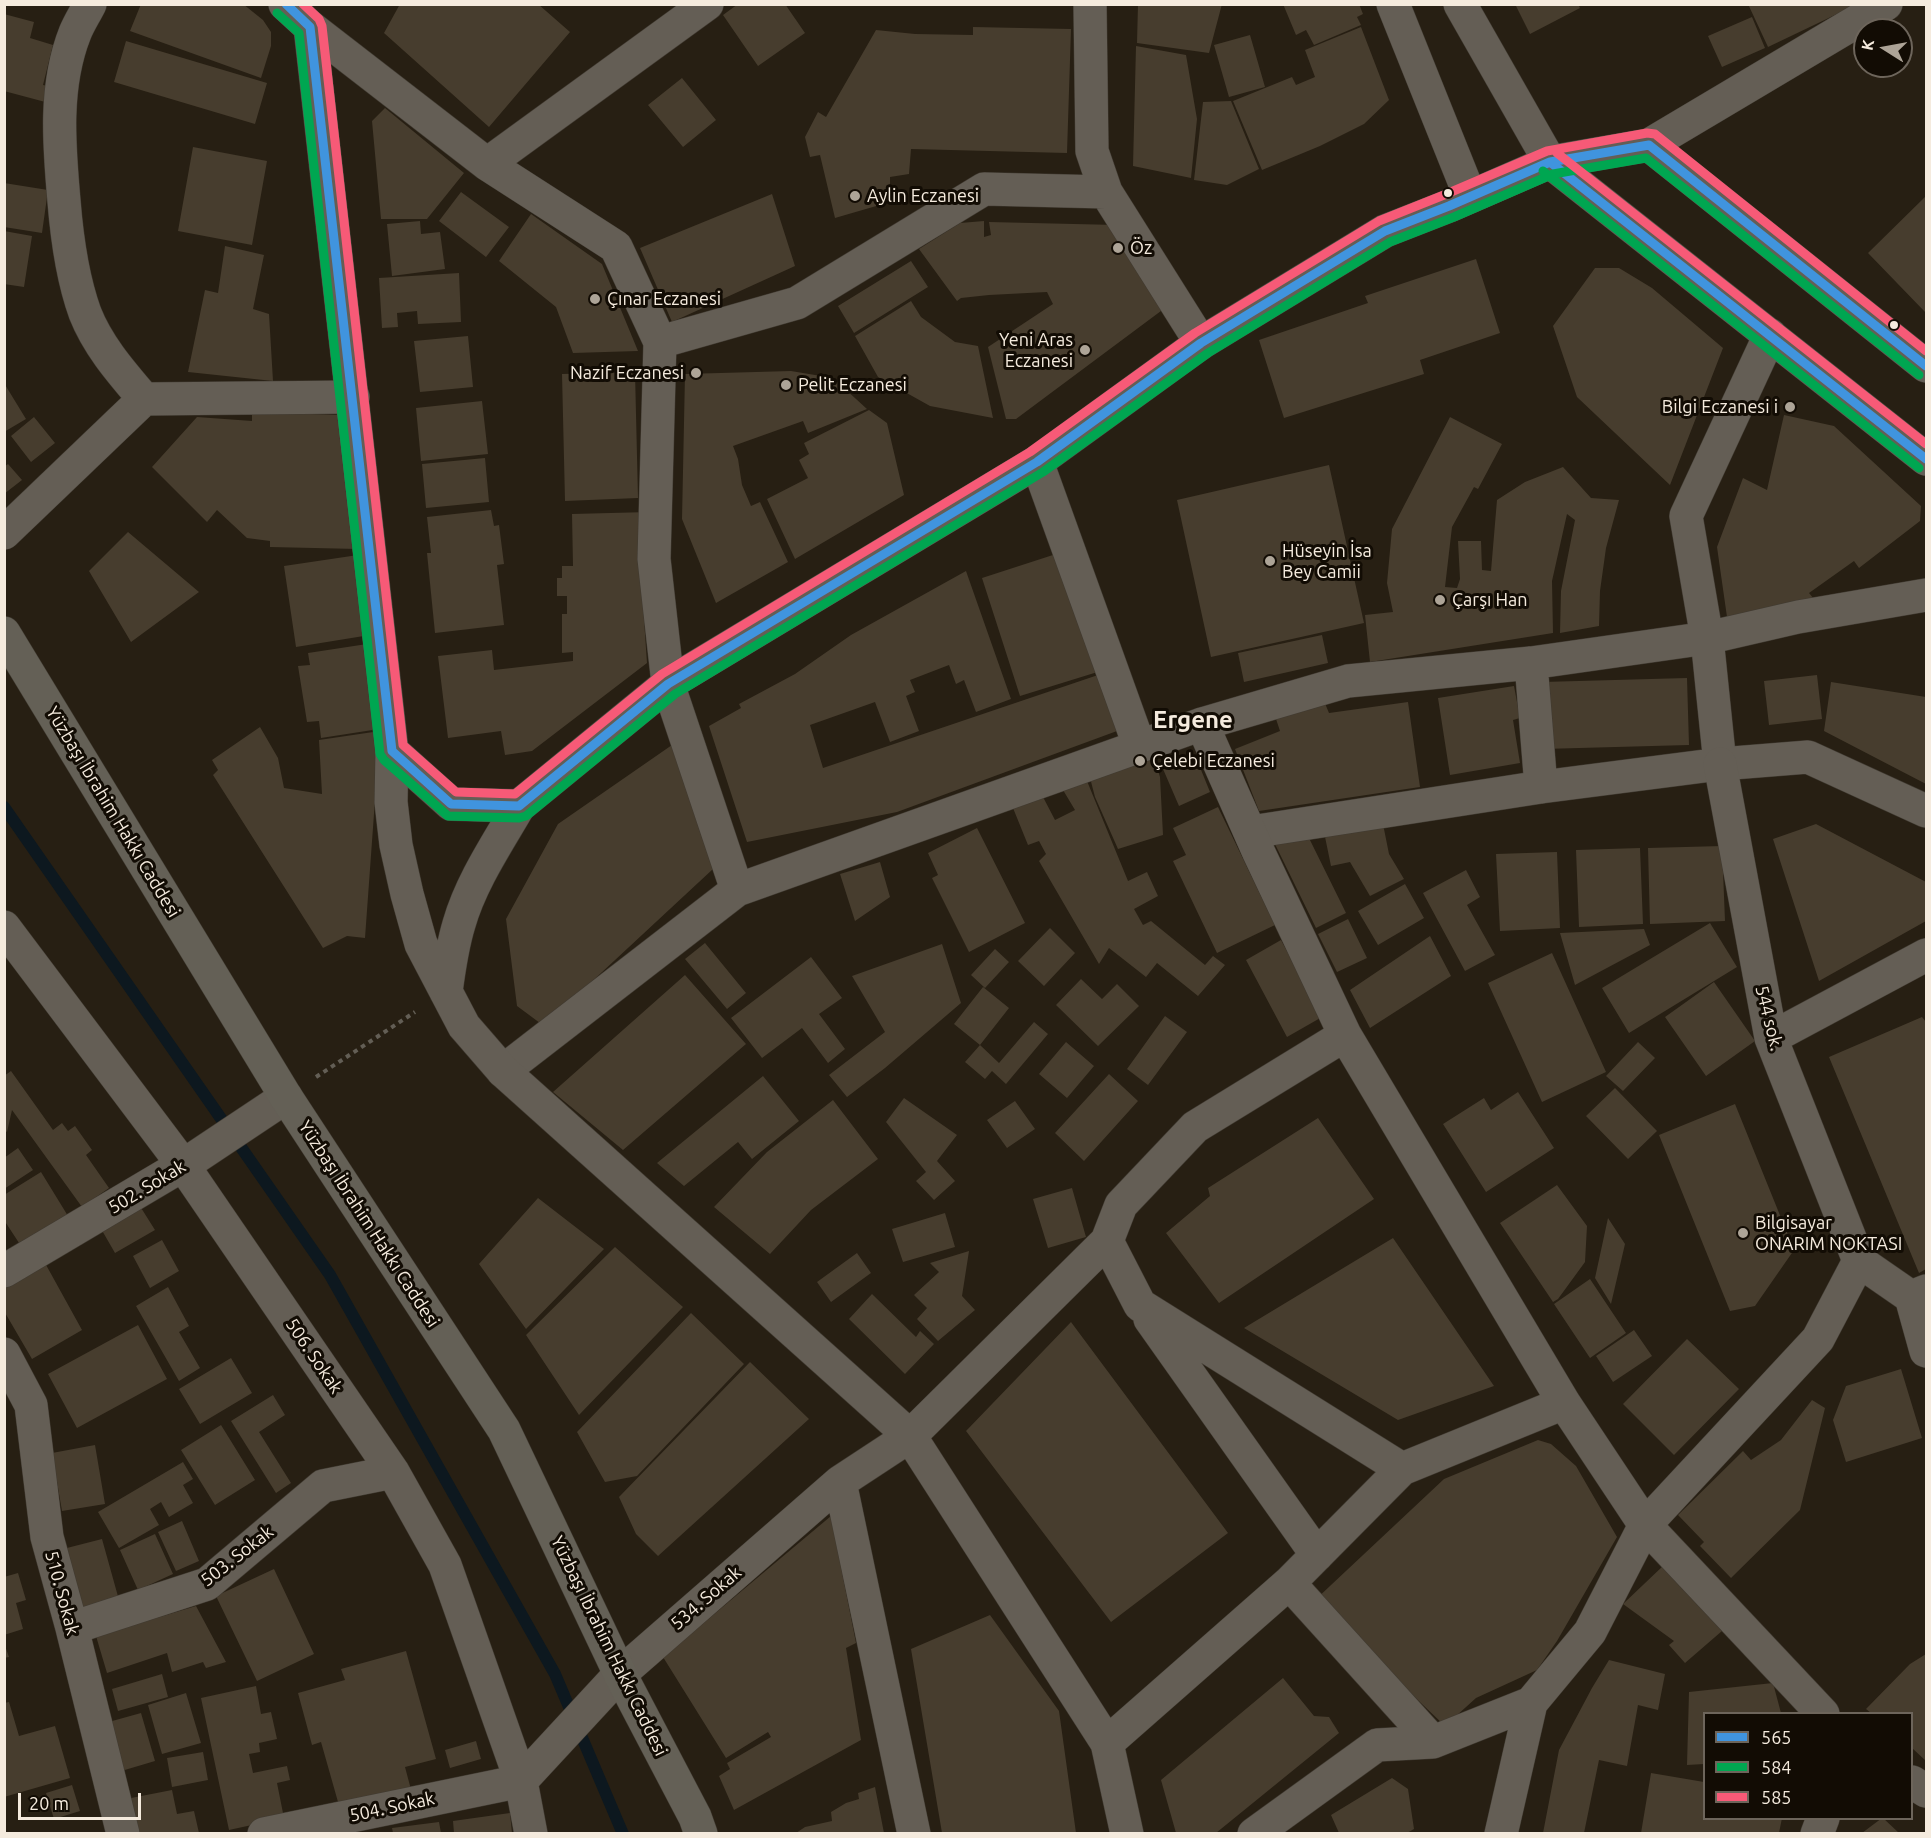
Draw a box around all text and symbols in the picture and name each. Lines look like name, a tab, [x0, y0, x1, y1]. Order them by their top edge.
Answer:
north arrow	[1853, 18, 1913, 78]
text: K	[1857, 38, 1877, 52]
place label: Aylin Eczanesi	[867, 185, 979, 207]
unlabelled marker	[1442, 187, 1454, 199]
marker: Aylin Eczanesi	[848, 189, 862, 203]
place label: Öz	[1130, 237, 1152, 259]
marker: Öz	[1111, 241, 1125, 255]
place label: Çınar Eczanesi	[607, 288, 721, 310]
marker: Çınar Eczanesi	[588, 292, 602, 306]
unlabelled marker	[1888, 319, 1900, 331]
place label: Yeni Aras Eczanesi	[999, 329, 1073, 372]
marker: Yeni Aras Eczanesi	[1078, 343, 1092, 357]
place label: Nazif Eczanesi	[570, 362, 684, 384]
marker: Nazif Eczanesi	[689, 366, 703, 380]
place label: Pelit Eczanesi	[798, 374, 907, 396]
marker: Pelit Eczanesi	[779, 378, 793, 392]
place label: Bilgi Eczanesi i	[1662, 396, 1778, 418]
marker: Bilgi Eczanesi i	[1783, 400, 1797, 414]
place label: Hüseyin İsa Bey Camii	[1282, 540, 1372, 582]
marker: Hüseyin İsa Bey Camii	[1263, 554, 1277, 568]
place label: Çarşı Han	[1452, 589, 1528, 611]
marker: Çarşı Han	[1433, 593, 1447, 607]
street label: Yüzbaşı İbrahim Hakkı Caddesi	[41, 703, 185, 921]
district label: Ergene	[1153, 706, 1233, 734]
place label: Çelebi Eczanesi	[1152, 750, 1275, 772]
marker: Çelebi Eczanesi	[1133, 754, 1147, 768]
street label: 544 sok.	[1750, 983, 1788, 1053]
street label: Yüzbaşı İbrahim Hakkı Caddesi	[294, 1117, 444, 1331]
street label: 502. Sokak	[104, 1155, 190, 1219]
place label: Bilgisayar ONARIM NOKTASI	[1755, 1212, 1902, 1254]
marker: Bilgisayar ONARIM NOKTASI	[1736, 1226, 1750, 1240]
street label: 506. Sokak	[281, 1314, 347, 1398]
street label: 503. Sokak	[196, 1521, 278, 1591]
street label: Yüzbaşı İbrahim Hakkı Caddesi	[546, 1532, 672, 1760]
street label: 510. Sokak	[40, 1548, 84, 1638]
street label: 534. Sokak	[666, 1562, 746, 1634]
legend	[1703, 1712, 1913, 1820]
text: 565	[1761, 1727, 1791, 1747]
text: 584	[1761, 1757, 1791, 1777]
scale bar	[21, 1781, 144, 1819]
street label: 504. Sokak	[348, 1787, 436, 1827]
text: 585	[1761, 1787, 1791, 1807]
text: 20 m	[29, 1793, 69, 1813]

